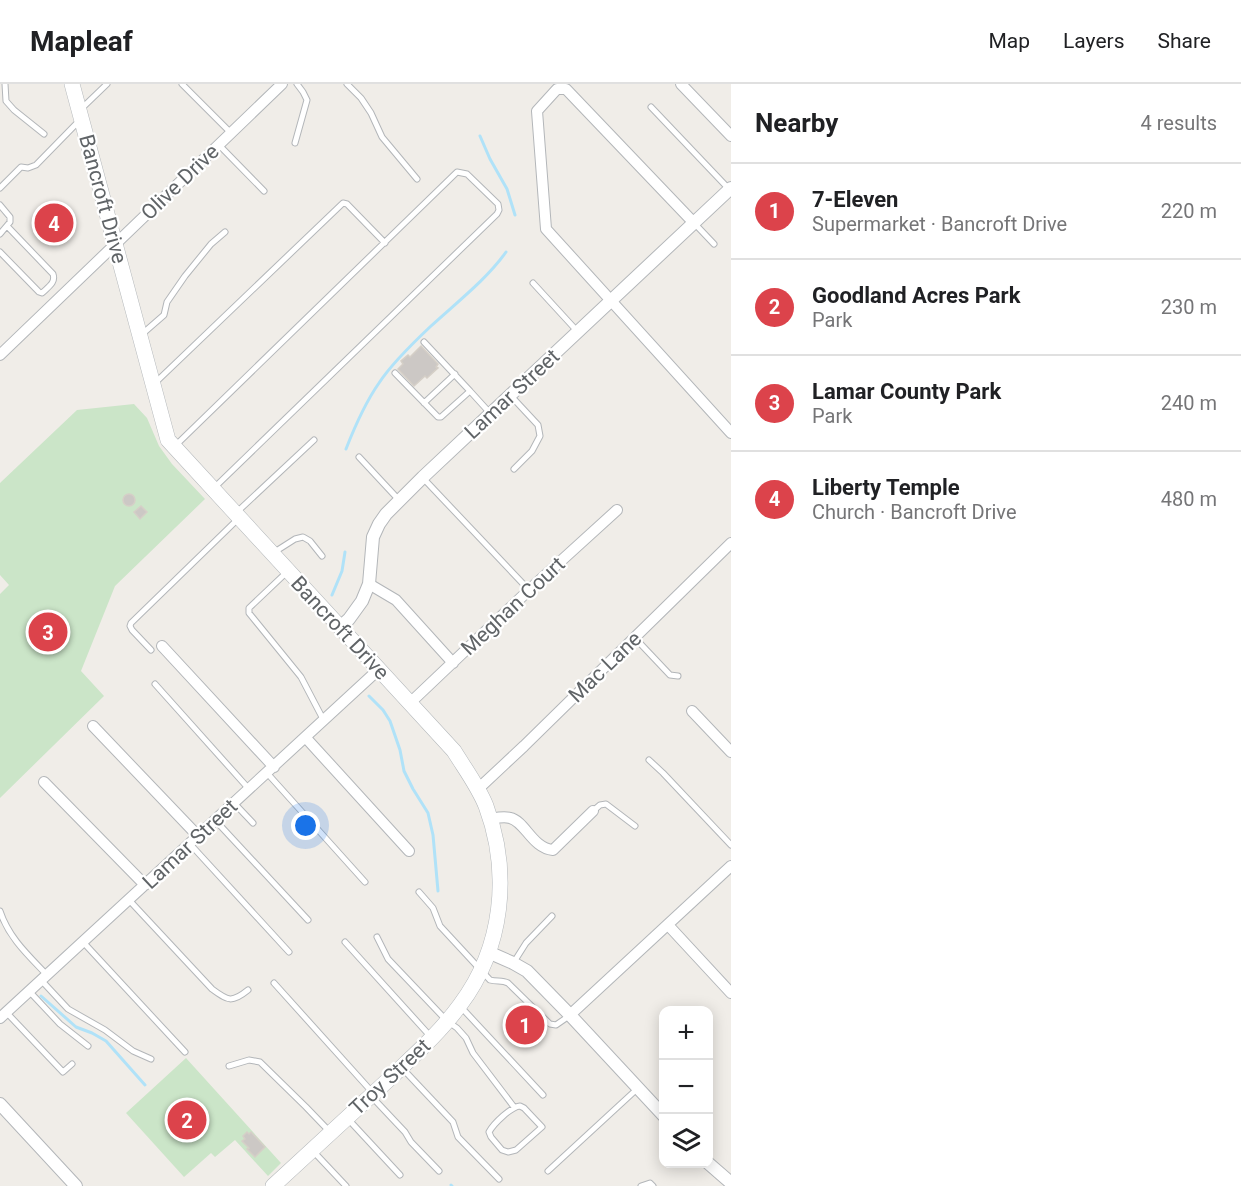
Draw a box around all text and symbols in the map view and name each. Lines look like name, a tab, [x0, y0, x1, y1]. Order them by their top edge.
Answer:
text: Mapleaf	[30, 25, 133, 58]
text: Map	[988, 29, 1030, 53]
text: Layers	[1063, 29, 1124, 53]
text: Share	[1157, 29, 1211, 53]
text: Nearby	[755, 108, 838, 138]
text: 4 results	[1141, 111, 1217, 135]
street label: Bancroft Drive	[74, 132, 132, 266]
street label: Olive Drive	[136, 139, 224, 225]
text: 7-Eleven	[812, 187, 898, 212]
text: 1	[769, 199, 780, 223]
text: 220 m	[1161, 199, 1217, 223]
pin: 4	[34, 200, 74, 246]
text: Supermarket · Bancroft Drive	[812, 212, 1067, 236]
text: Goodland Acres Park	[812, 283, 1020, 308]
text: 2	[769, 295, 780, 319]
text: 230 m	[1161, 295, 1217, 319]
text: Park	[812, 308, 852, 332]
street label: Lamar Street	[460, 344, 564, 444]
text: Lamar County Park	[812, 379, 1001, 404]
text: 3	[769, 391, 780, 415]
text: 240 m	[1161, 391, 1217, 415]
text: Park	[812, 404, 852, 428]
text: Liberty Temple	[812, 475, 960, 500]
text: 4	[769, 487, 780, 511]
text: 480 m	[1161, 487, 1217, 511]
text: Church · Bancroft Drive	[812, 500, 1017, 524]
street label: Meghan Court	[456, 552, 570, 660]
street label: Bancroft Drive	[286, 571, 394, 685]
pin: 3	[28, 610, 68, 654]
street label: Mac Lane	[564, 627, 646, 707]
street label: Lamar Street	[138, 794, 242, 894]
your location	[291, 811, 320, 840]
pin: 1	[506, 1002, 544, 1048]
map controls	[659, 1006, 713, 1168]
button: +	[659, 1006, 713, 1060]
street label: Troy Street	[345, 1034, 435, 1120]
button: −	[659, 1060, 713, 1114]
pin: 2	[168, 1098, 207, 1142]
button: layers	[659, 1114, 713, 1168]

